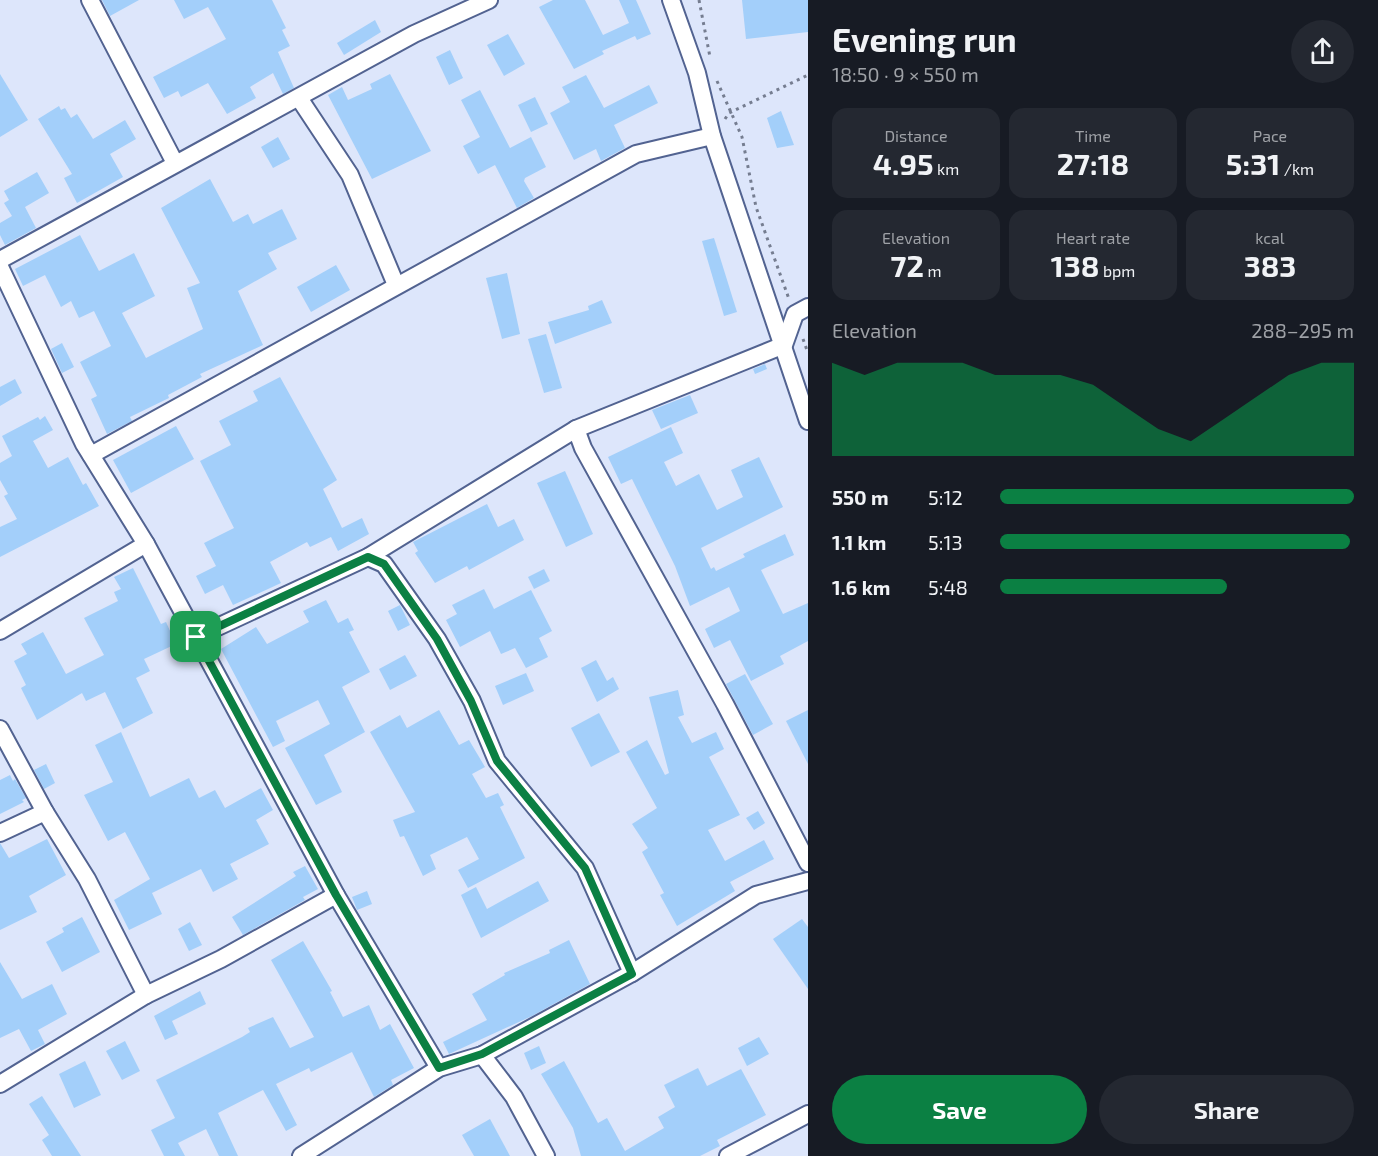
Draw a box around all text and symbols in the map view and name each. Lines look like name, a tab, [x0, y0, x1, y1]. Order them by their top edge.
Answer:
text: Evening run	[832, 19, 1017, 59]
button: share	[1291, 20, 1354, 83]
text: 18:50 · 9 × 550 m	[832, 62, 979, 86]
text: Distance	[884, 126, 948, 145]
text: Time	[1075, 126, 1111, 145]
text: Pace	[1253, 126, 1287, 145]
text: 4.95	[873, 145, 933, 181]
text: 27:18	[1057, 145, 1129, 181]
text: 5:31	[1226, 145, 1280, 181]
text: km	[933, 159, 959, 178]
text: /km	[1280, 159, 1314, 178]
text: Elevation	[882, 228, 950, 247]
text: Heart rate	[1056, 228, 1130, 247]
text: kcal	[1255, 228, 1285, 247]
text: 72	[891, 247, 924, 283]
text: 138	[1051, 247, 1099, 283]
text: 383	[1244, 247, 1296, 283]
text: m	[924, 261, 941, 280]
text: bpm	[1099, 261, 1135, 280]
text: Elevation	[832, 318, 917, 342]
text: 288–295 m	[1251, 318, 1354, 342]
text: 550 m	[832, 485, 889, 509]
text: 5:12	[928, 485, 963, 509]
text: 1.1 km	[832, 530, 886, 554]
text: 5:13	[928, 530, 963, 554]
text: 1.6 km	[832, 575, 890, 599]
text: 5:48	[928, 575, 968, 599]
pin	[170, 611, 221, 662]
icon: arrive	[179, 620, 212, 653]
button: Save	[832, 1075, 1087, 1144]
button: Share	[1099, 1075, 1354, 1144]

